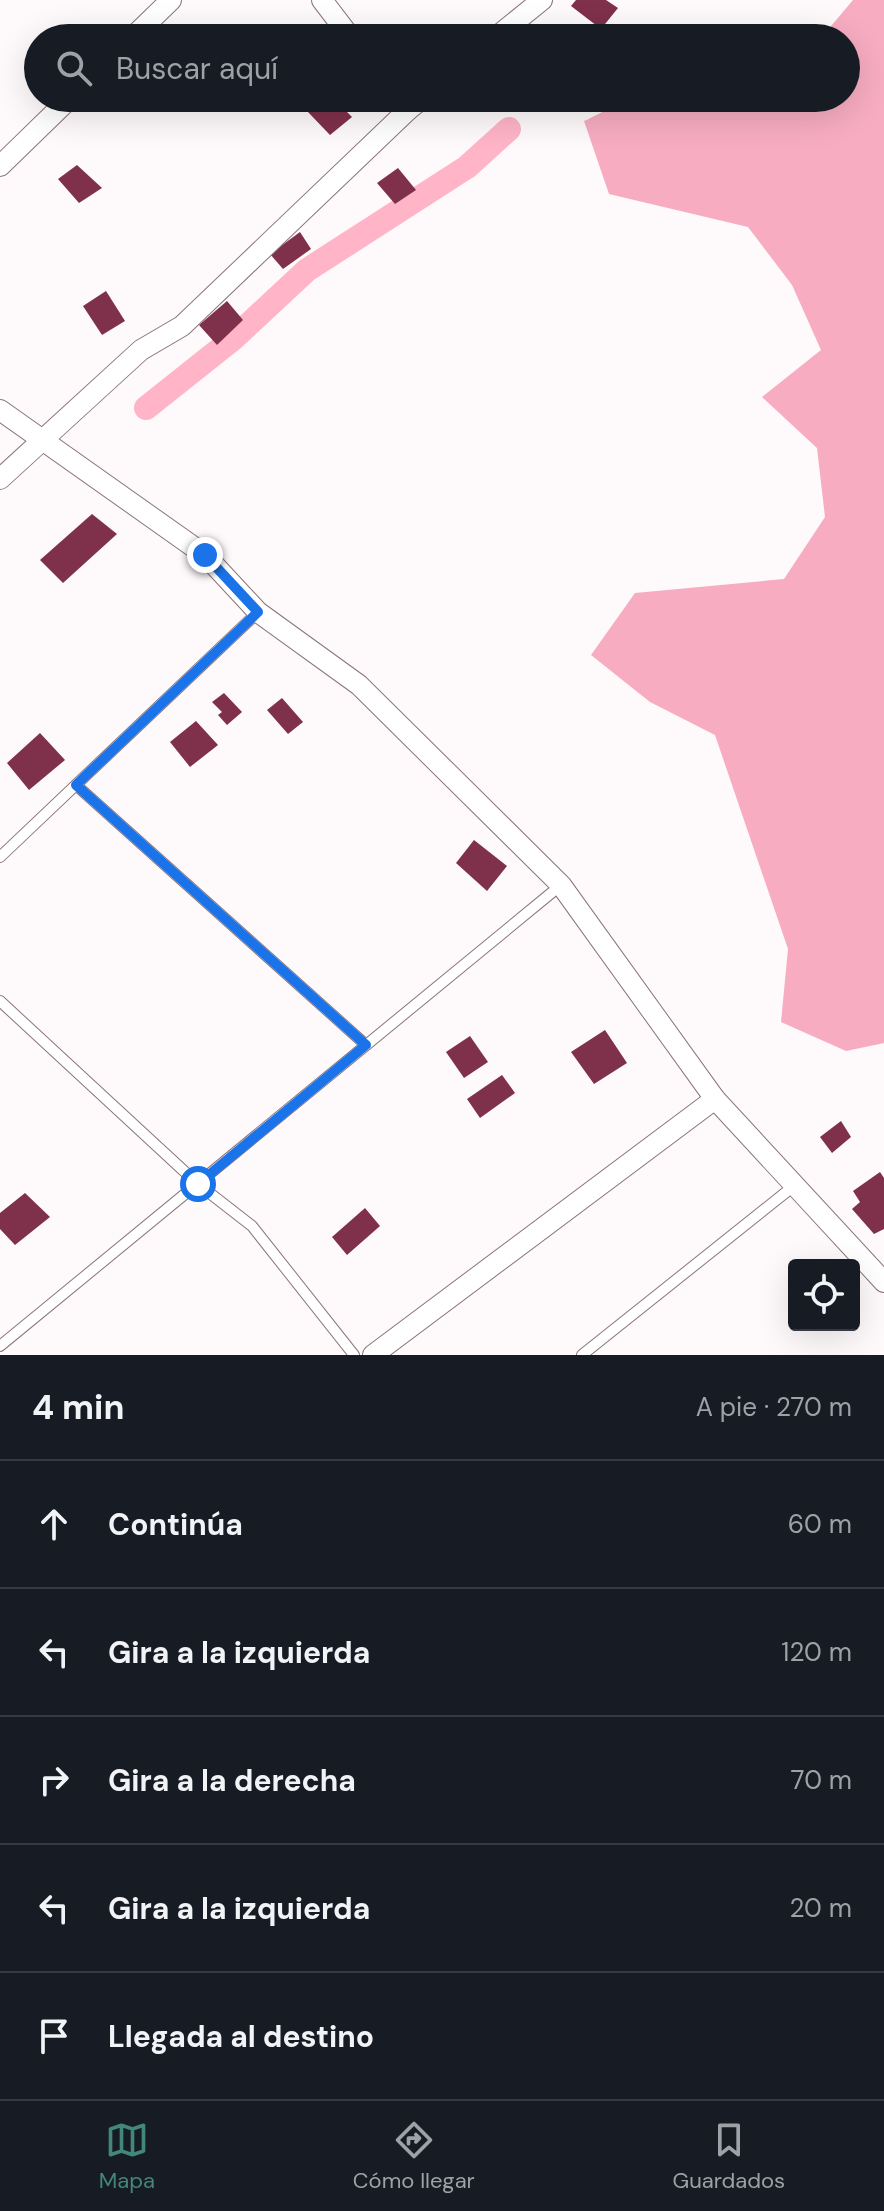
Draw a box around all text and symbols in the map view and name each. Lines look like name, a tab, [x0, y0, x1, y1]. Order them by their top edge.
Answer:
search box	[24, 24, 860, 112]
icon: search	[52, 46, 96, 90]
text: Buscar aquí	[116, 49, 278, 88]
route end	[187, 537, 223, 573]
route start	[180, 1166, 216, 1202]
map controls	[788, 1259, 860, 1331]
button: locate	[788, 1259, 860, 1331]
text: 4 min	[32, 1385, 124, 1430]
text: A pie · 270 m	[696, 1390, 852, 1424]
icon: ahead	[32, 1502, 76, 1546]
text: Continúa	[108, 1505, 243, 1544]
text: 60 m	[788, 1507, 852, 1541]
icon: left	[32, 1630, 76, 1674]
text: Gira a la izquierda	[108, 1633, 370, 1672]
text: 120 m	[781, 1635, 852, 1669]
icon: right	[32, 1758, 76, 1802]
text: Gira a la derecha	[108, 1761, 356, 1800]
text: 70 m	[791, 1763, 852, 1797]
icon: left	[32, 1886, 76, 1930]
text: Gira a la izquierda	[108, 1889, 370, 1928]
text: 20 m	[789, 1891, 852, 1925]
icon: arrive	[32, 2014, 76, 2058]
text: Llegada al destino	[108, 2017, 374, 2056]
tab: Mapa	[99, 2118, 155, 2195]
tab: Cómo llegar	[353, 2118, 475, 2195]
tab: Guardados	[673, 2118, 785, 2195]

